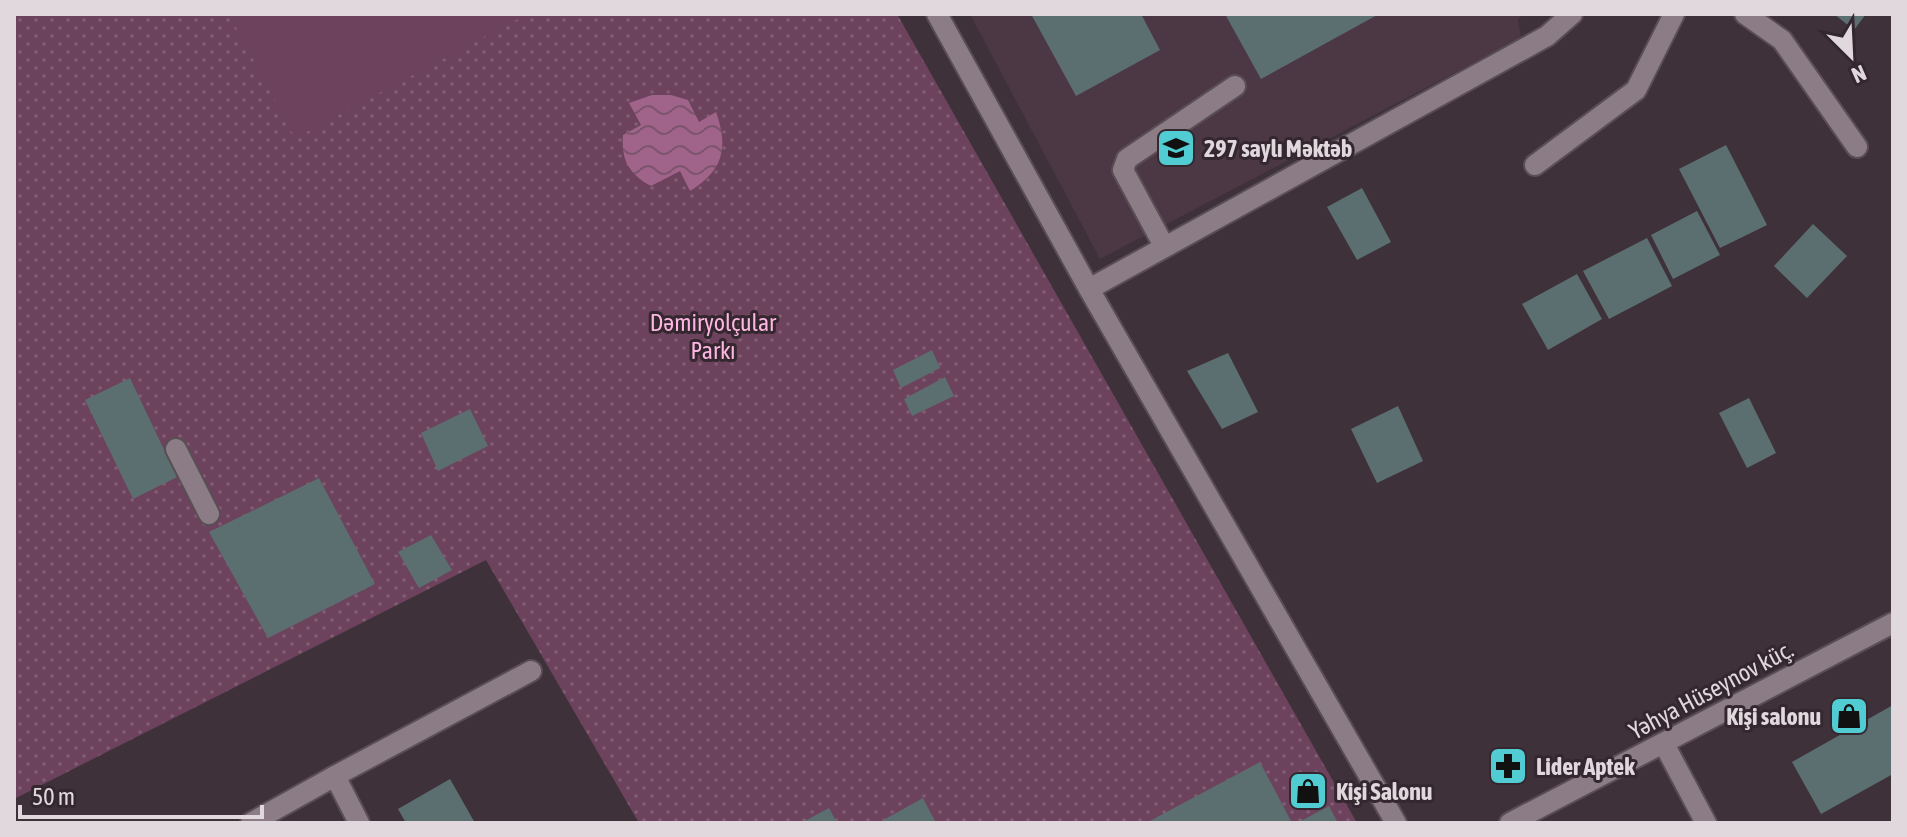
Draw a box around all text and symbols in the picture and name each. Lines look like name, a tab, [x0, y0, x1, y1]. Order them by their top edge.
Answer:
north arrow	[1811, 16, 1891, 96]
text: N	[1848, 60, 1870, 89]
school or university icon: 297 saylı Məktəb	[1155, 127, 1197, 169]
place label: 297 saylı Məktəb	[1204, 135, 1352, 162]
park label: Dəmiryolçular Parkı	[650, 309, 777, 364]
street label: Yəhya Hüseynov küç.	[1624, 635, 1798, 745]
shop icon: Kişi salonu	[1828, 695, 1870, 737]
place label: Kişi salonu	[1726, 703, 1821, 730]
pharmacy icon: Lider Aptek	[1487, 745, 1529, 787]
place label: Lider Aptek	[1536, 753, 1635, 780]
scale bar	[20, 769, 262, 819]
shop icon: Kişi Salonu	[1287, 770, 1329, 812]
place label: Kişi Salonu	[1336, 778, 1432, 805]
text: 50 m	[32, 783, 75, 810]

